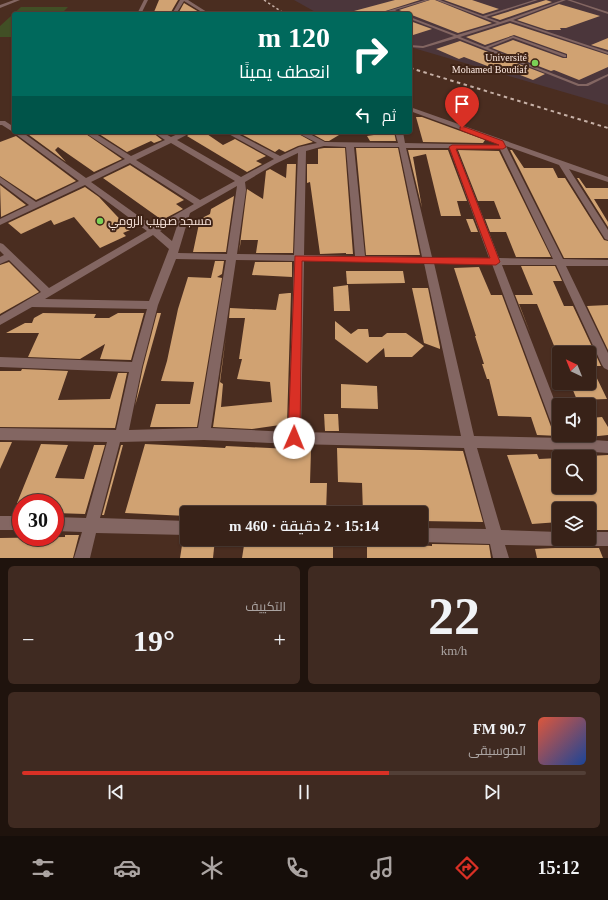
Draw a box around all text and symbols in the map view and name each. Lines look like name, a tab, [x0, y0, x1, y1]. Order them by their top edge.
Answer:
text: 120 m	[258, 22, 330, 53]
icon: right	[344, 28, 396, 80]
place label: Université Mohamed Boudiaf	[452, 52, 528, 75]
marker: Université Mohamed Boudiaf	[530, 58, 540, 68]
text: انعطف يمينًا	[239, 62, 330, 82]
pin	[445, 87, 479, 128]
icon: arrive	[451, 93, 473, 115]
icon: left	[352, 104, 374, 126]
text: ثم	[382, 108, 396, 124]
place label: مسجد صهيب الرومي	[108, 214, 212, 231]
marker: مسجد صهيب الرومي	[95, 216, 105, 226]
north arrow	[552, 346, 596, 390]
map controls	[552, 346, 596, 546]
button: sound	[552, 398, 596, 442]
position arrow	[273, 417, 315, 459]
button: search	[552, 450, 596, 494]
speed limit sign: 30	[12, 494, 64, 546]
button: layers	[552, 502, 596, 546]
text: 15:14 · 2 دقيقة · 460 m	[229, 518, 379, 534]
text: 22	[428, 588, 480, 645]
text: التكييف	[245, 599, 286, 614]
text: 19°	[133, 624, 175, 657]
text: −	[22, 627, 34, 652]
text: +	[274, 627, 286, 652]
text: km/h	[441, 643, 467, 658]
text: 90.7 FM	[473, 721, 526, 737]
text: الموسيقى	[468, 743, 526, 758]
icon: previous	[105, 781, 127, 803]
icon: pause	[293, 781, 315, 803]
icon: next	[481, 781, 503, 803]
icon: filters	[29, 854, 57, 882]
icon: car	[113, 854, 141, 882]
icon: climate	[198, 854, 226, 882]
icon: phone	[283, 854, 311, 882]
icon: music	[368, 854, 396, 882]
icon: directions	[453, 854, 481, 882]
text: 15:12	[538, 858, 580, 878]

